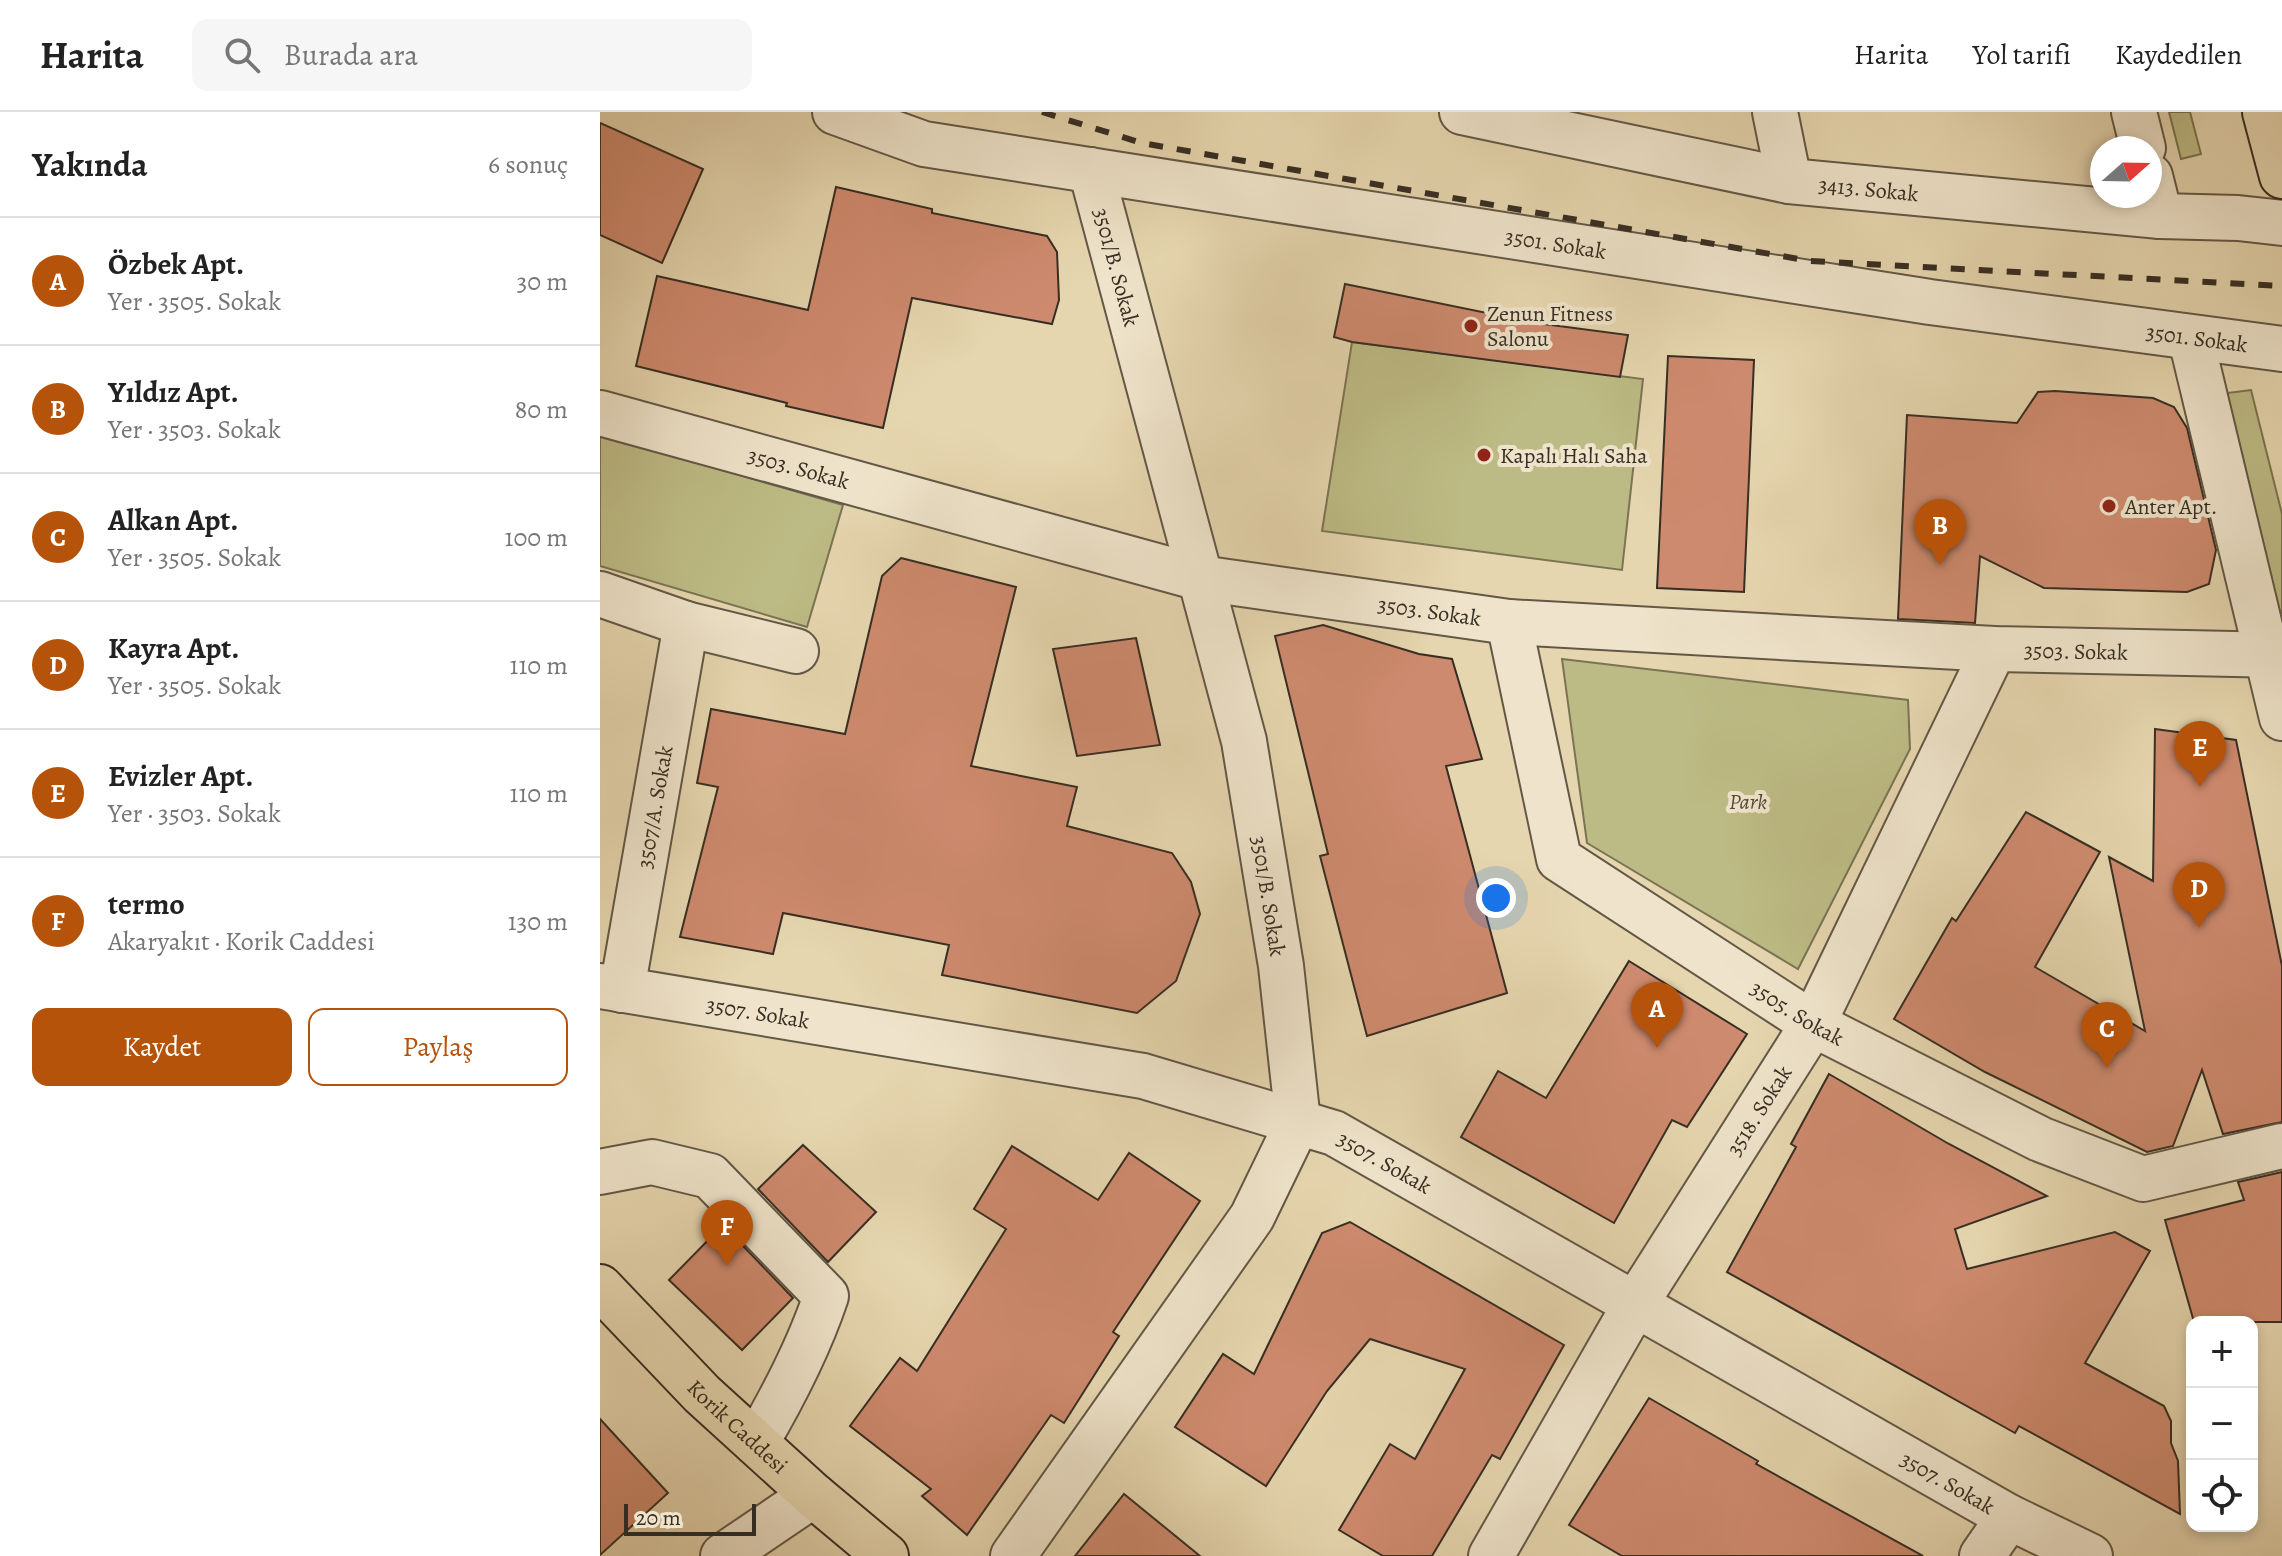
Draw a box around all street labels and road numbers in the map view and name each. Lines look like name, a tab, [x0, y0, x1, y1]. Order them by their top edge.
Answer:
street label: 3413. Sokak	[1817, 170, 1920, 209]
street label: 3501/B. Sokak	[1086, 205, 1146, 330]
street label: 3501. Sokak	[1503, 221, 1609, 267]
street label: 3501. Sokak	[2144, 317, 2249, 360]
street label: 3503. Sokak	[744, 440, 853, 497]
street label: 3503. Sokak	[1376, 589, 1483, 634]
street label: 3503. Sokak	[2023, 636, 2128, 668]
street label: 3507/A. Sokak	[630, 743, 681, 871]
street label: 3501/B. Sokak	[1244, 834, 1292, 959]
street label: 3505. Sokak	[1744, 973, 1849, 1053]
street label: 3507. Sokak	[704, 990, 812, 1036]
street label: 3518. Sokak	[1719, 1060, 1799, 1162]
street label: 3507. Sokak	[1331, 1124, 1437, 1202]
street label: Korik Caddesi	[680, 1373, 794, 1481]
street label: 3507. Sokak	[1895, 1444, 2000, 1522]

